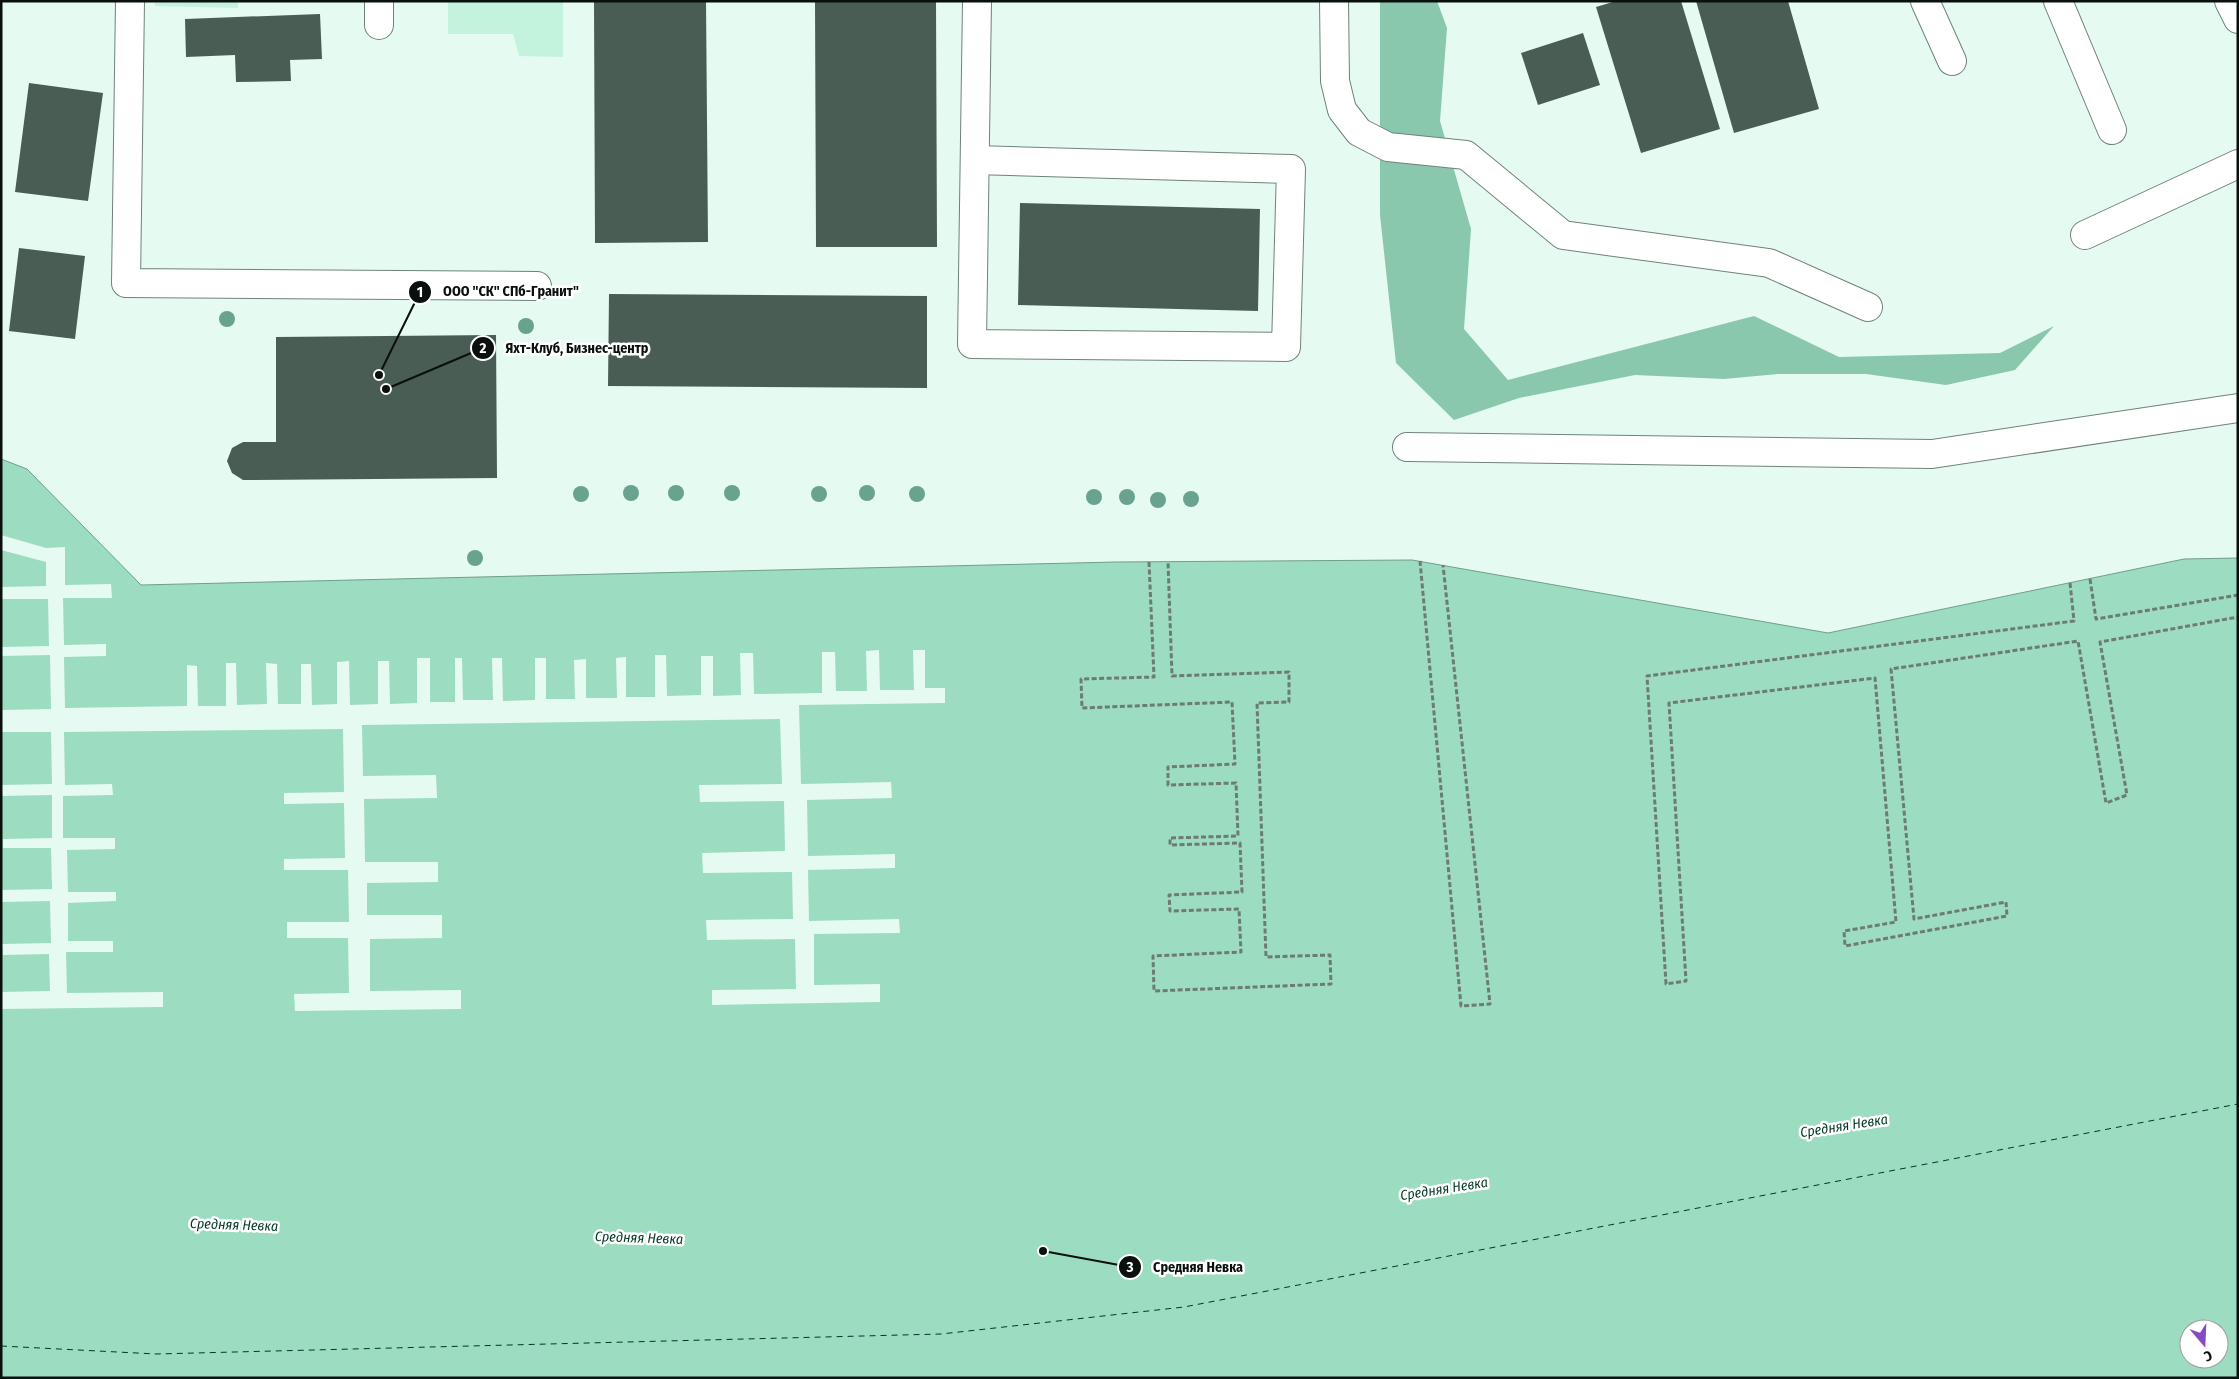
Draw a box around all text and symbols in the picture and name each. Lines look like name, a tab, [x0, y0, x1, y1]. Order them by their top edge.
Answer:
callout: ООО "СК" СПб-Гранит"	[408, 277, 588, 306]
text: 1	[417, 283, 423, 301]
text: ООО "СК" СПб-Гранит"	[443, 283, 579, 300]
callout: Яхт-Клуб, Бизнес-центр	[470, 334, 658, 363]
text: 2	[479, 339, 487, 357]
text: Яхт-Клуб, Бизнес-центр	[506, 340, 649, 357]
water label: Средняя Невка	[1799, 1111, 1889, 1141]
water label: Средняя Невка	[1399, 1174, 1489, 1204]
water label: Средняя Невка	[190, 1215, 278, 1235]
water label: Средняя Невка	[595, 1228, 683, 1248]
callout: Средняя Невка	[1118, 1252, 1253, 1281]
text: 3	[1125, 1258, 1134, 1276]
text: Средняя Невка	[1153, 1259, 1243, 1276]
north arrow	[2179, 1319, 2229, 1369]
text: С	[2201, 1347, 2214, 1365]

